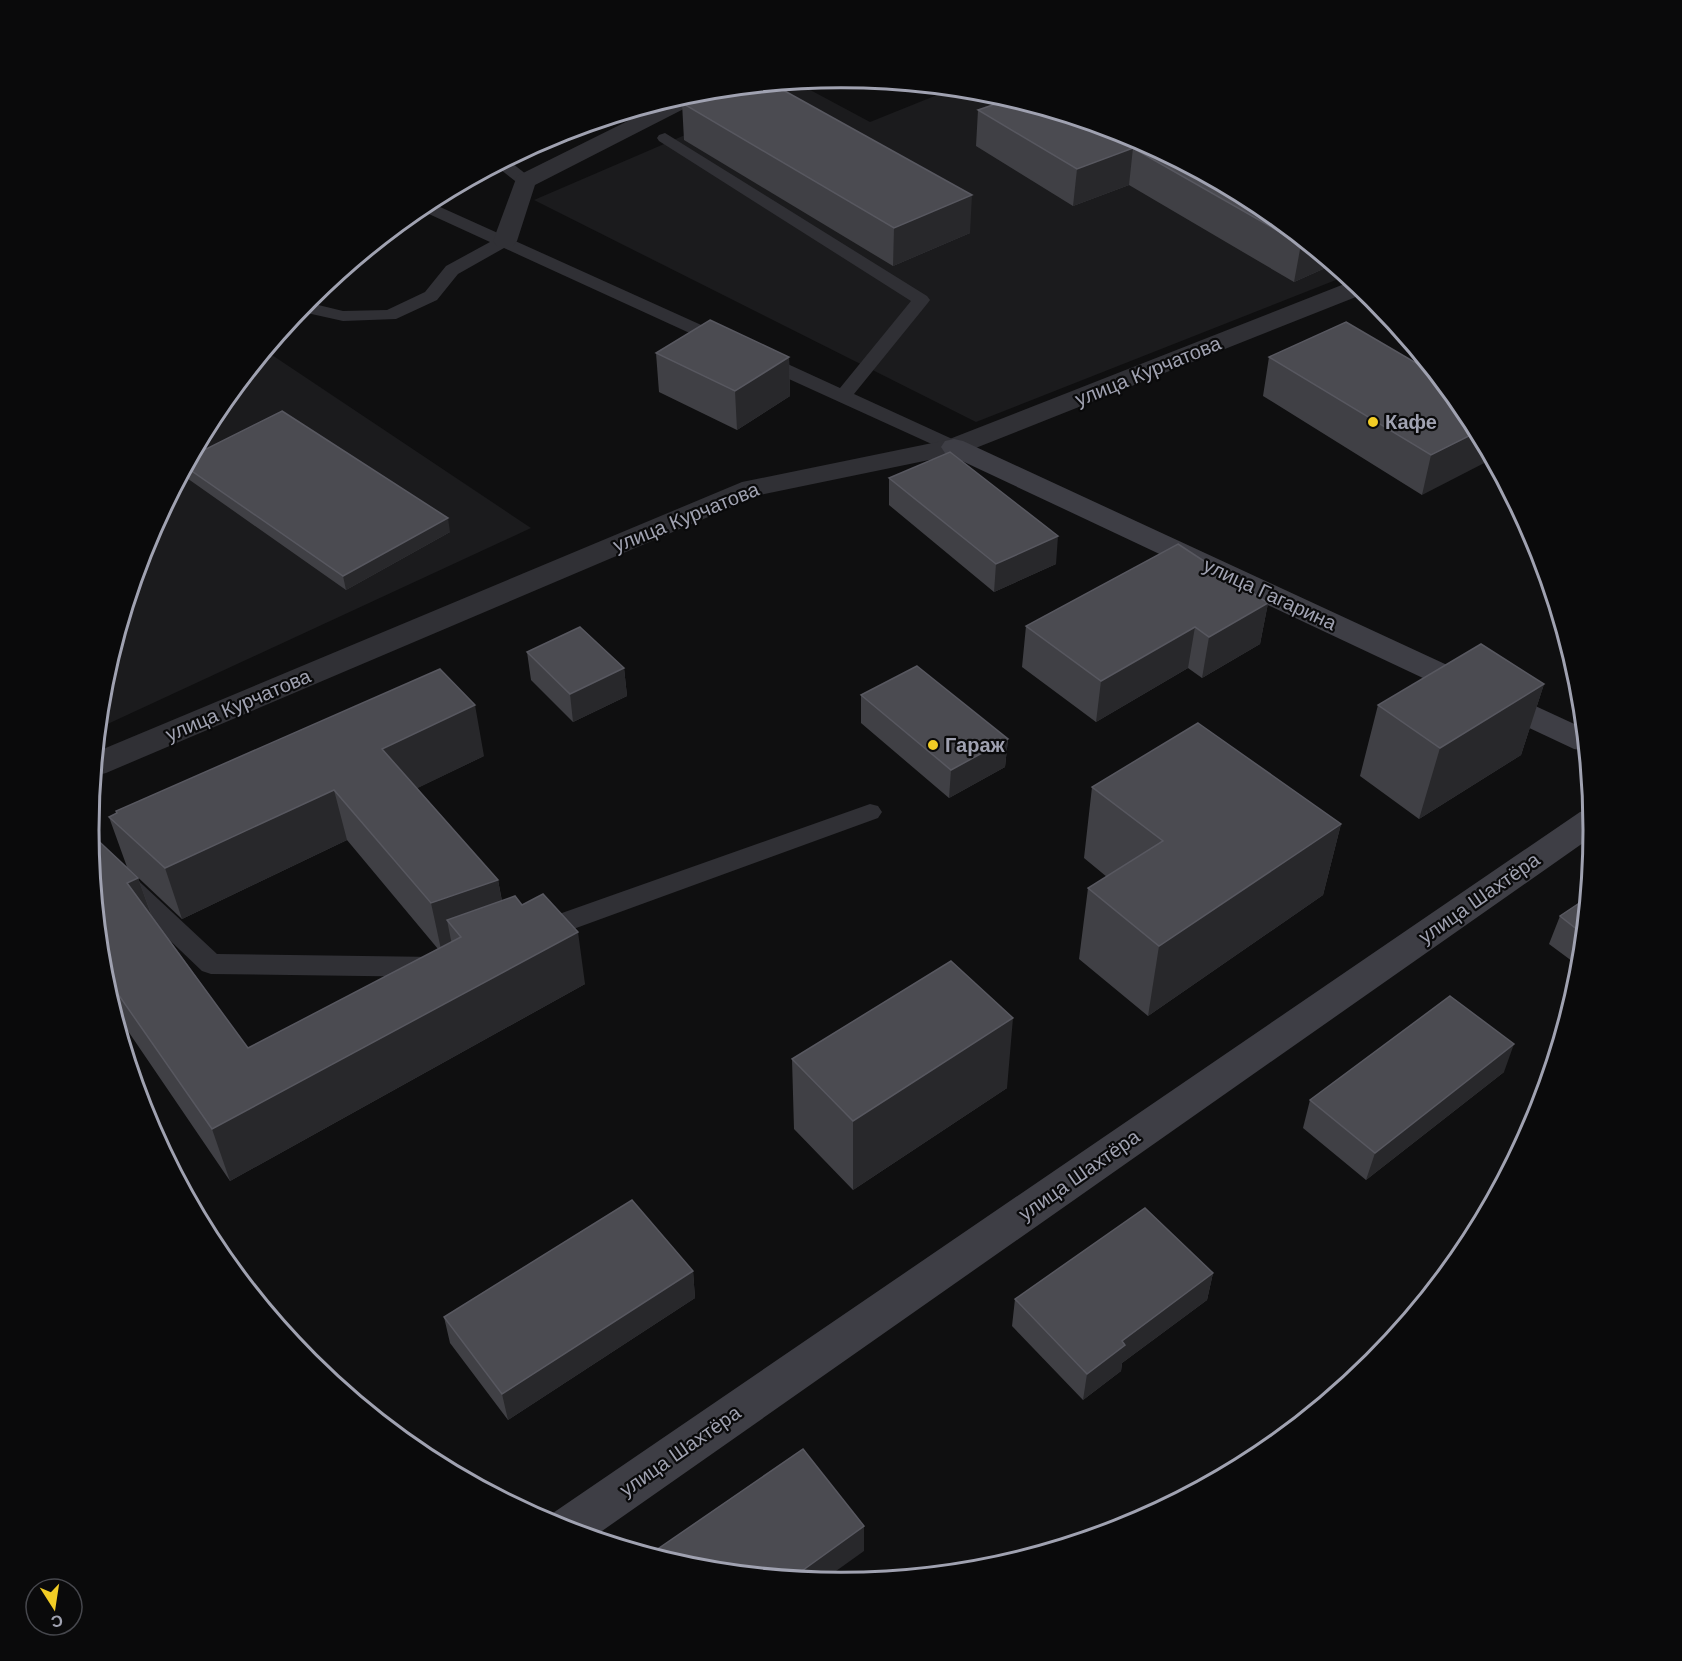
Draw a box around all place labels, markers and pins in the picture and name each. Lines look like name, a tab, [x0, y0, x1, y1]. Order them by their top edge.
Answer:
place label: Кафе	[1385, 411, 1437, 433]
marker: Кафе	[1366, 415, 1380, 429]
place label: Гараж	[945, 734, 1006, 756]
marker: Гараж	[926, 738, 940, 752]

